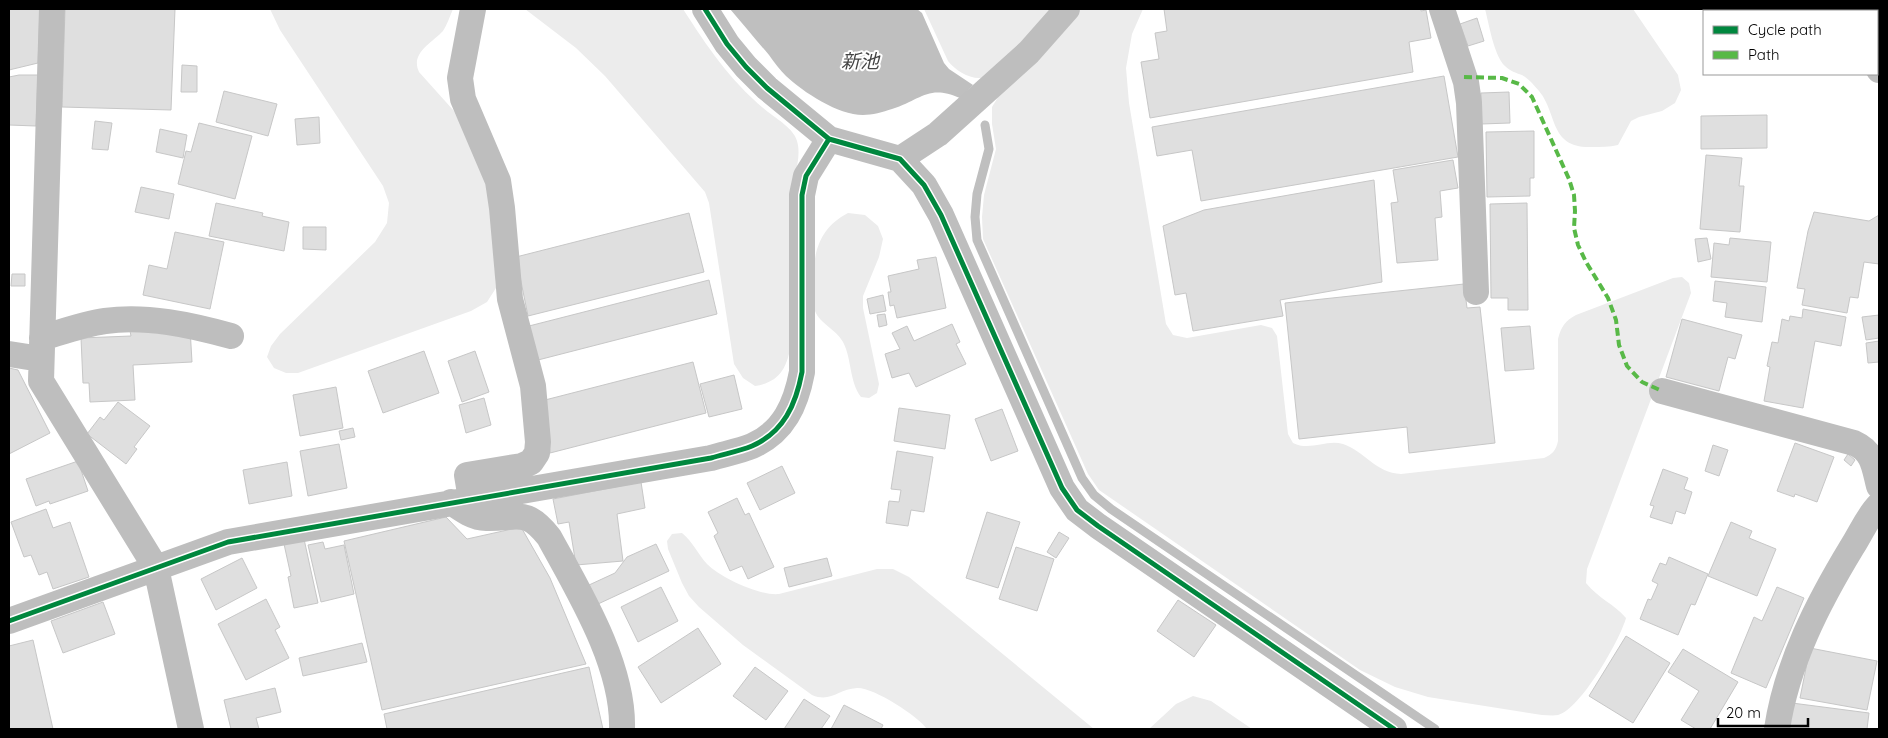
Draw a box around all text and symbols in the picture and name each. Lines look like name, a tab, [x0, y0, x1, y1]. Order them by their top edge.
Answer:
legend	[1703, 10, 1878, 75]
text: Cycle path	[1748, 20, 1822, 39]
text: Path	[1748, 45, 1780, 64]
water label: 新池	[841, 49, 881, 73]
scale bar	[1718, 696, 1808, 728]
text: 20 m	[1726, 703, 1761, 722]

